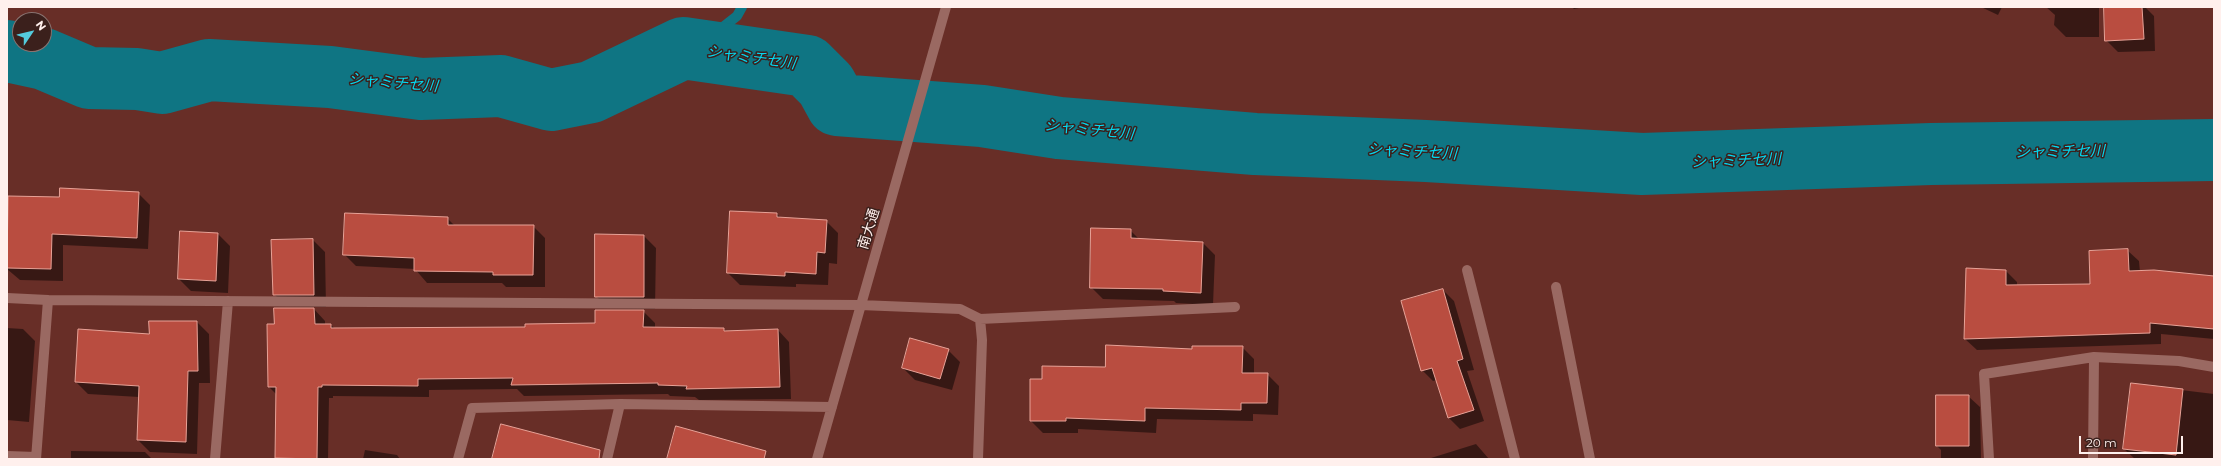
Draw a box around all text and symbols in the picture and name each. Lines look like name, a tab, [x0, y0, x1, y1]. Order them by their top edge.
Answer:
north arrow	[12, 12, 52, 52]
text: N	[33, 18, 49, 33]
water label: シャミチセ川	[705, 43, 797, 73]
water label: シャミチセ川	[347, 70, 439, 96]
water label: シャミチセ川	[1043, 116, 1135, 144]
water label: シャミチセ川	[1367, 141, 1457, 163]
water label: シャミチセ川	[2015, 142, 2105, 162]
water label: シャミチセ川	[1691, 150, 1781, 172]
street label: 南大通	[855, 206, 883, 252]
scale bar	[2081, 428, 2185, 454]
text: 20 m	[2086, 435, 2117, 450]

